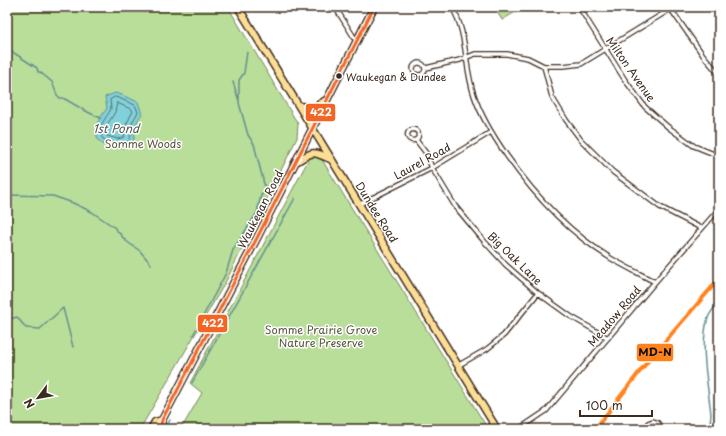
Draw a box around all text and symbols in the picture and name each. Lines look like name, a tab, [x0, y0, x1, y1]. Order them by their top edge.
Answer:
street label: Milton Avenue	[602, 33, 660, 105]
place label: Waukegan & Dundee	[346, 69, 447, 84]
marker: Waukegan & Dundee	[334, 71, 344, 81]
line badge: 422	[305, 103, 336, 122]
text: 422	[310, 103, 332, 120]
water label: 1st Pond	[93, 119, 141, 137]
park label: Somme Woods	[105, 135, 181, 152]
street label: Laurel Road	[391, 138, 453, 184]
street label: Waukegan Road	[233, 166, 287, 251]
street label: Dundee Road	[352, 178, 402, 246]
street label: Big Oak Lane	[484, 228, 546, 289]
street label: Meadow Road	[583, 281, 645, 350]
line badge: 422	[197, 314, 228, 333]
text: 422	[202, 314, 224, 331]
park label: Somme Prairie Grove Nature Preserve	[265, 321, 377, 351]
line badge: MD-N	[636, 343, 674, 362]
text: MD-N	[638, 343, 672, 360]
north arrow	[18, 378, 58, 418]
scale bar	[580, 392, 652, 418]
text: N	[19, 395, 39, 412]
text: 100 m	[586, 396, 623, 414]

